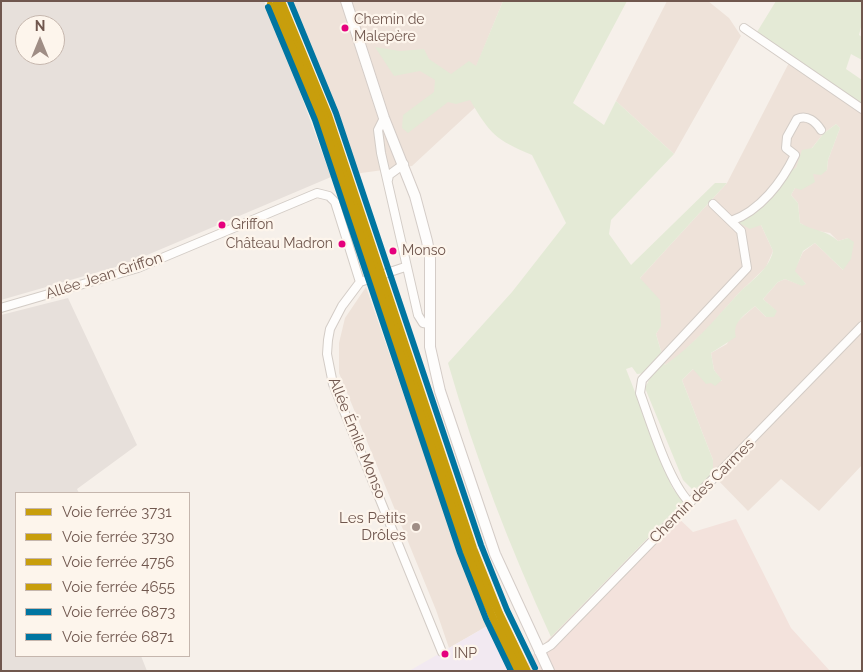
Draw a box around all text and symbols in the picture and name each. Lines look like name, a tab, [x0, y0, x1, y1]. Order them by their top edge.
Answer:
place label: Chemin de Malepère	[354, 12, 425, 44]
north arrow	[15, 15, 65, 65]
text: N	[35, 18, 45, 34]
marker: Chemin de Malepère	[340, 23, 350, 33]
place label: Griffon	[231, 217, 273, 233]
marker: Griffon	[217, 220, 227, 230]
place label: Château Madron	[226, 236, 333, 252]
marker: Château Madron	[337, 239, 347, 249]
place label: Monso	[402, 243, 446, 259]
marker: Monso	[388, 246, 398, 256]
street label: Allée Jean Griffon	[43, 249, 165, 303]
street label: Allée Émile Monso	[324, 375, 390, 501]
street label: Chemin des Carmes	[646, 435, 758, 547]
legend	[15, 492, 190, 657]
text: Voie ferrée 3731	[62, 503, 172, 521]
place label: Les Petits Drôles	[339, 509, 406, 544]
marker: Les Petits Drôles	[410, 521, 422, 533]
text: Voie ferrée 3730	[62, 528, 174, 546]
text: Voie ferrée 4756	[62, 553, 174, 571]
text: Voie ferrée 4655	[62, 578, 175, 596]
text: Voie ferrée 6873	[62, 603, 175, 621]
text: Voie ferrée 6871	[62, 628, 174, 646]
place label: INP	[454, 646, 477, 662]
marker: INP	[440, 649, 450, 659]

